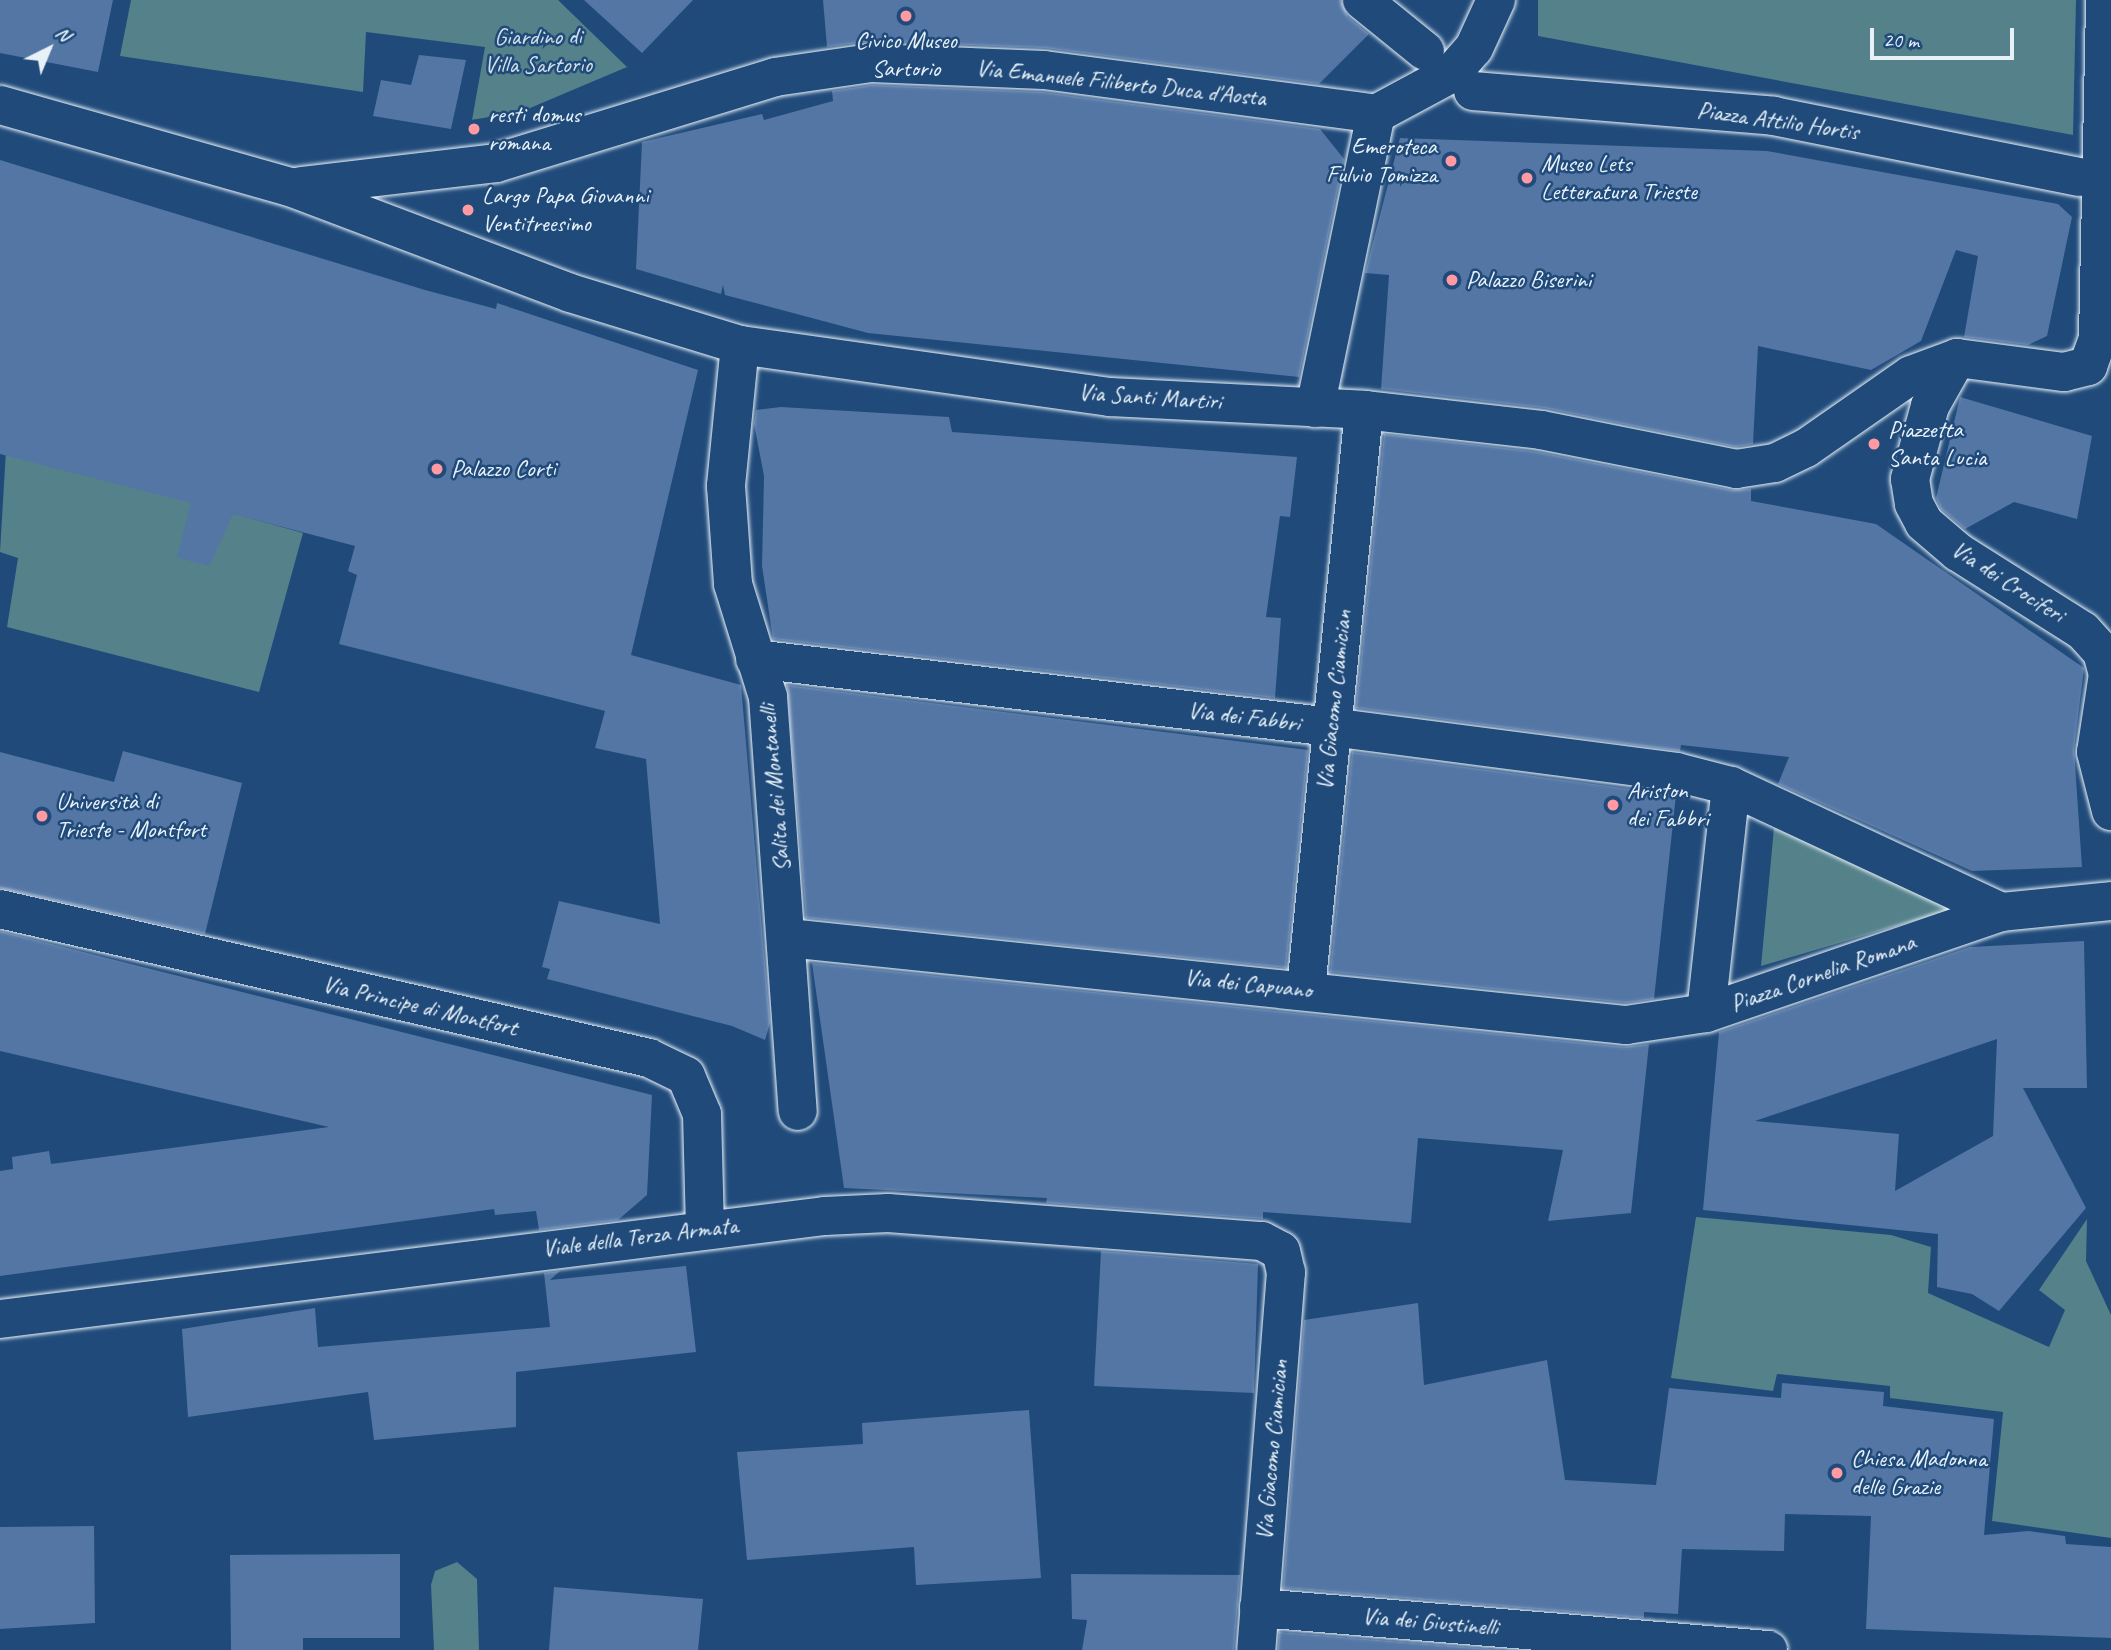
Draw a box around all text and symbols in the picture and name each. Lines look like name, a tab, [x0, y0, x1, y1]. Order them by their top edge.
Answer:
marker: Civico Museo Sartorio	[898, 8, 914, 24]
north arrow	[14, 14, 84, 84]
scale bar	[1873, 14, 2016, 58]
text: N	[51, 21, 76, 46]
park label: Giardino di Villa Sartorio	[484, 23, 592, 79]
place label: Civico Museo Sartorio	[855, 27, 957, 83]
text: 20 m	[1883, 27, 1919, 53]
street label: Via Emanuele Filiberto Duca d'Aosta	[974, 53, 1268, 113]
street label: Piazza Attilio Hortis	[1695, 95, 1861, 147]
place label: resti domus romana	[488, 101, 581, 157]
marker: resti domus romana	[466, 121, 482, 137]
place label: Emeroteca Fulvio Tomizza	[1326, 133, 1437, 189]
place label: Museo Lets Letteratura Trieste	[1541, 150, 1696, 206]
marker: Emeroteca Fulvio Tomizza	[1443, 153, 1459, 169]
marker: Museo Lets Letteratura Trieste	[1519, 170, 1535, 186]
place label: Largo Papa Giovanni Ventitreesimo	[482, 182, 648, 238]
marker: Largo Papa Giovanni Ventitreesimo	[460, 202, 476, 218]
place label: Palazzo Biserini	[1466, 266, 1591, 294]
marker: Palazzo Biserini	[1444, 272, 1460, 288]
street label: Via Santi Martiri	[1077, 378, 1223, 416]
place label: Piazzetta Santa Lucia	[1888, 416, 1985, 472]
marker: Piazzetta Santa Lucia	[1866, 436, 1882, 452]
place label: Palazzo Corti	[451, 455, 556, 483]
marker: Palazzo Corti	[429, 461, 445, 477]
street label: Via dei Crociferi	[1946, 535, 2070, 629]
street label: Via Giacomo Ciamician	[1310, 609, 1358, 791]
street label: Via dei Fabbri	[1186, 696, 1302, 738]
street label: Salita dei Montanelli	[753, 704, 797, 872]
place label: Ariston dei Fabbri	[1627, 777, 1709, 833]
place label: Università di Trieste - Montfort	[56, 788, 206, 844]
marker: Ariston dei Fabbri	[1605, 797, 1621, 813]
marker: Università di Trieste - Montfort	[34, 808, 50, 824]
street label: Piazza Cornelia Romana	[1727, 928, 1919, 1018]
street label: Via dei Capuano	[1183, 963, 1313, 1005]
street label: Via Principe di Montfort	[320, 970, 520, 1042]
street label: Viale della Terza Armata	[541, 1211, 739, 1263]
street label: Via Giacomo Ciamician	[1250, 1359, 1294, 1541]
place label: Chiesa Madonna delle Grazie	[1851, 1445, 1987, 1501]
marker: Chiesa Madonna delle Grazie	[1829, 1465, 1845, 1481]
street label: Via dei Giustinelli	[1361, 1602, 1499, 1642]

